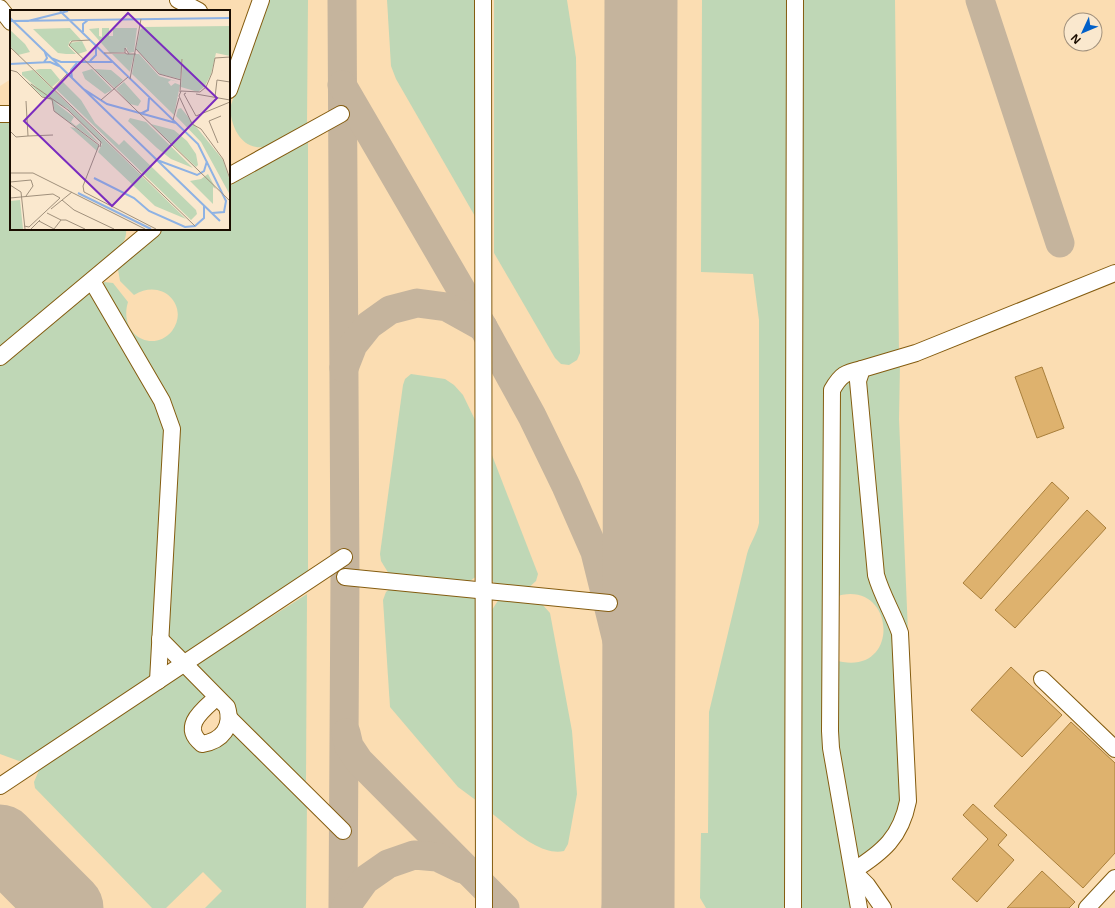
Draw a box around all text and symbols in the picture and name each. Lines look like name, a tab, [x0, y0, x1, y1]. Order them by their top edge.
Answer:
inset map	[10, 10, 230, 230]
north arrow	[1063, 12, 1103, 52]
text: N	[1067, 31, 1084, 48]

